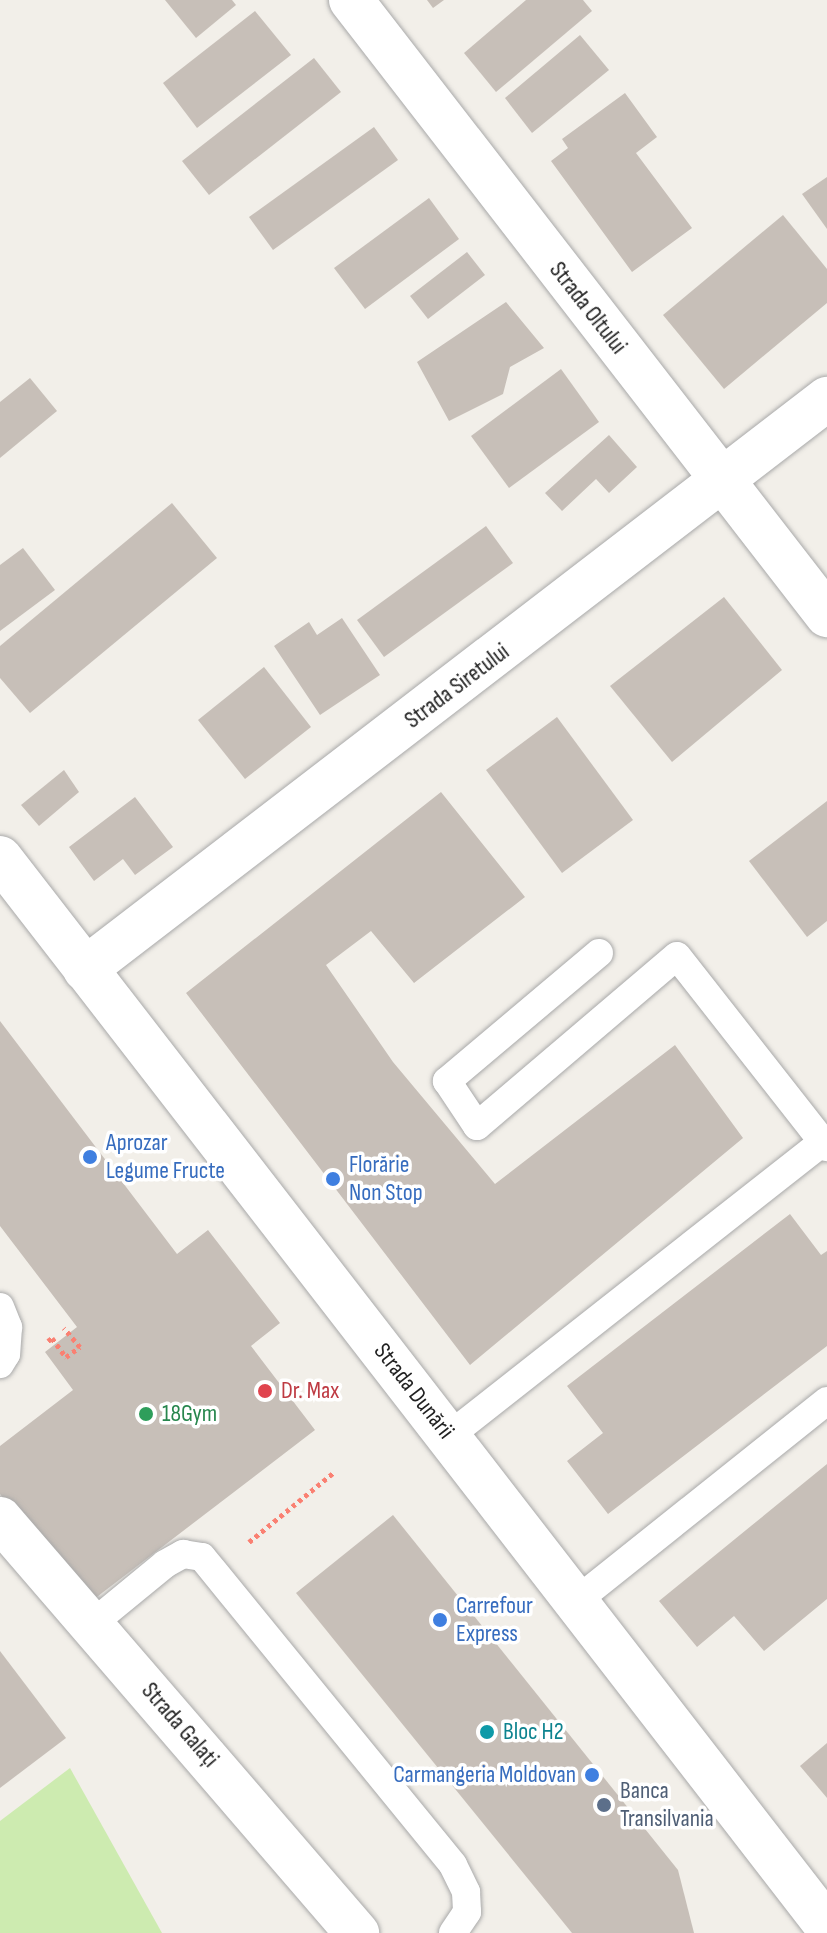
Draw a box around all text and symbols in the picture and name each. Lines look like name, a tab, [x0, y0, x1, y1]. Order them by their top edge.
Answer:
street label: Strada Oltului	[543, 256, 633, 360]
street label: Strada Siretului	[399, 637, 515, 735]
place label: Aprozar Legume Fructe	[106, 1129, 225, 1185]
marker: Aprozar Legume Fructe	[81, 1148, 99, 1166]
place label: Florărie Non Stop	[349, 1151, 423, 1207]
marker: Florărie Non Stop	[324, 1170, 342, 1188]
street label: Strada Dunării	[368, 1337, 460, 1445]
place label: Dr. Max	[281, 1377, 339, 1405]
marker: Dr. Max	[256, 1382, 274, 1400]
place label: 18Gym	[162, 1400, 217, 1428]
marker: 18Gym	[137, 1405, 155, 1423]
place label: Carrefour Express	[456, 1592, 533, 1648]
marker: Carrefour Express	[431, 1611, 449, 1629]
street label: Strada Galați	[135, 1677, 225, 1773]
place label: Bloc H2	[503, 1718, 564, 1746]
marker: Bloc H2	[478, 1723, 496, 1741]
place label: Carmangeria Moldovan	[393, 1761, 576, 1789]
marker: Carmangeria Moldovan	[583, 1766, 601, 1784]
place label: Banca Transilvania	[620, 1777, 714, 1833]
marker: Banca Transilvania	[595, 1796, 613, 1814]

